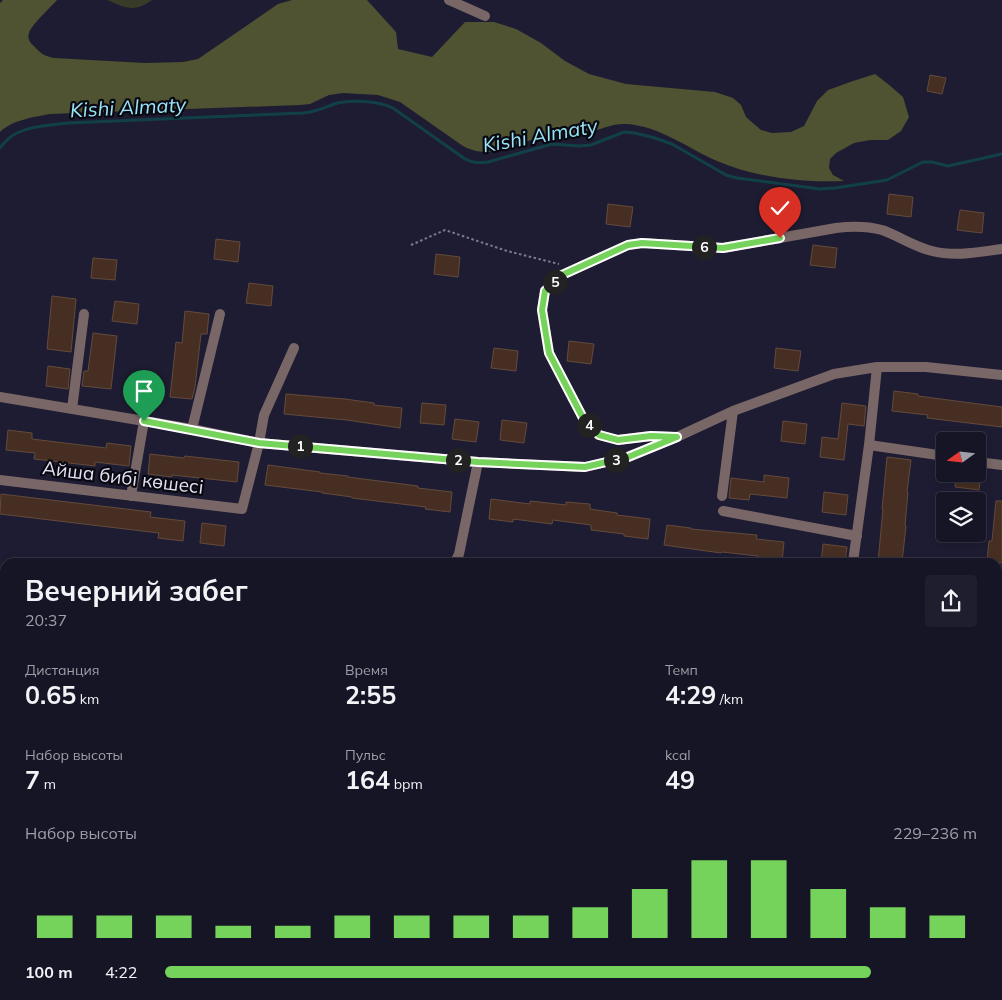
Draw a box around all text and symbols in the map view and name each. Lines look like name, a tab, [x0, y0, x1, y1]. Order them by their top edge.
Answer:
water label: Kіshі Almaty	[69, 91, 188, 123]
water label: Kіshі Almaty	[481, 112, 601, 157]
pin	[759, 187, 801, 238]
icon: check	[766, 194, 794, 222]
pin: 6	[692, 234, 716, 260]
text: 6	[700, 238, 709, 256]
pin: 5	[542, 270, 568, 294]
text: 5	[551, 273, 560, 291]
pin	[123, 370, 165, 421]
icon: arrive	[130, 377, 158, 405]
pin: 4	[576, 412, 602, 438]
text: 4	[585, 416, 594, 434]
north arrow	[936, 432, 986, 482]
map controls	[936, 432, 986, 542]
pin: 1	[288, 434, 312, 458]
text: 1	[296, 437, 305, 455]
pin: 2	[446, 448, 470, 472]
pin: 3	[604, 448, 628, 472]
text: 2	[454, 451, 463, 469]
text: 3	[612, 451, 621, 469]
street label: Айша бибі көшесі	[41, 455, 205, 499]
button: layers	[936, 492, 986, 542]
text: Вечерний забег	[25, 573, 248, 608]
button: share	[925, 575, 977, 627]
text: 20:37	[25, 610, 67, 630]
text: Дистанция	[25, 661, 99, 679]
text: Время	[345, 661, 388, 679]
text: Темп	[665, 661, 698, 679]
text: 0.65	[25, 679, 76, 710]
text: 2:55	[345, 679, 396, 710]
text: 4:29	[665, 679, 716, 710]
text: km	[76, 690, 99, 708]
text: /km	[716, 690, 743, 708]
text: Набор высоты	[25, 746, 123, 764]
text: Пульс	[345, 746, 386, 764]
text: kcal	[665, 746, 691, 764]
text: 7	[25, 764, 40, 795]
text: 164	[345, 764, 390, 795]
text: 49	[665, 764, 695, 795]
text: m	[40, 775, 56, 793]
text: bpm	[390, 775, 423, 793]
text: Набор высоты	[25, 823, 137, 843]
text: 229–236 m	[893, 823, 977, 843]
text: 100 m	[25, 962, 73, 982]
text: 4:22	[105, 962, 137, 982]

